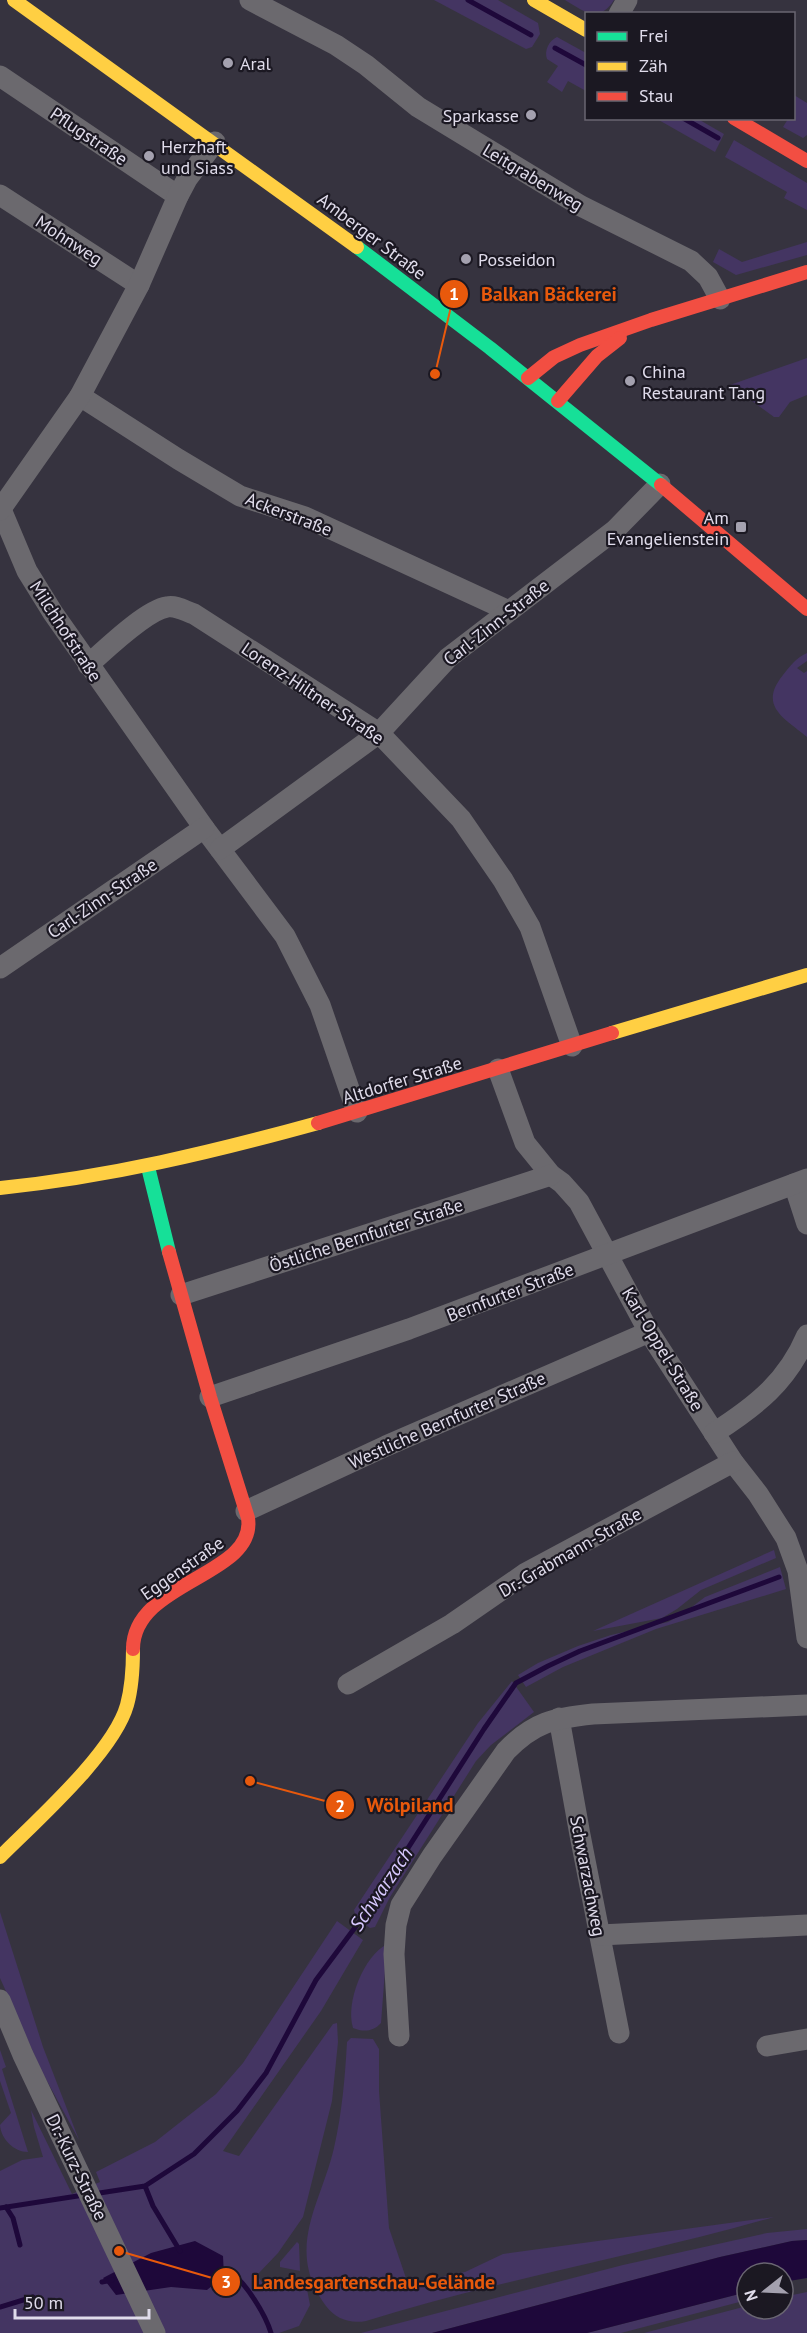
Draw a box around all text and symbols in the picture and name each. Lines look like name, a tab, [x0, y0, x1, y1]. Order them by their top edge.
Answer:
legend	[585, 12, 795, 120]
text: Frei	[639, 24, 668, 47]
place label: Aral	[240, 52, 272, 75]
text: Zäh	[639, 54, 668, 77]
marker: Aral	[221, 56, 235, 70]
text: Stau	[639, 84, 673, 107]
street label: Pflugstraße	[46, 102, 132, 170]
place label: Sparkasse	[443, 104, 519, 127]
marker: Sparkasse	[524, 108, 538, 122]
place label: Herzhaft und Siass	[161, 135, 234, 179]
street label: Leitgrabenweg	[479, 138, 587, 216]
marker: Herzhaft und Siass	[142, 149, 156, 163]
street label: Amberger Straße	[313, 188, 431, 284]
street label: Mohnweg	[31, 210, 107, 270]
place label: Posseidon	[478, 248, 555, 271]
marker: Posseidon	[459, 252, 473, 266]
callout: Balkan Bäckerei	[439, 275, 629, 313]
text: Balkan Bäckerei	[481, 281, 617, 307]
text: 1	[449, 282, 459, 305]
place label: China Restaurant Tang	[642, 360, 765, 404]
marker: China Restaurant Tang	[623, 374, 637, 388]
street label: Ackerstraße	[243, 487, 335, 541]
place label: Am Evangelienstein	[607, 506, 729, 550]
marker: Am Evangelienstein	[734, 520, 748, 534]
street label: Carl-Zinn-Straße	[439, 574, 553, 670]
street label: Milchhofstraße	[25, 576, 107, 686]
street label: Lorenz-Hiltner-Straße	[237, 637, 389, 749]
street label: Carl-Zinn-Straße	[43, 853, 161, 943]
street label: Altdorfer Straße	[340, 1051, 464, 1109]
street label: Östliche Bernfurter Straße	[266, 1193, 466, 1277]
street label: Bernfurter Straße	[443, 1257, 577, 1327]
street label: Karl-Oppel-Straße	[617, 1283, 709, 1415]
street label: Westliche Bernfurter Straße	[345, 1366, 549, 1474]
street label: Dr.-Grabmann-Straße	[495, 1502, 645, 1602]
street label: Eggenstraße	[136, 1531, 228, 1605]
callout: Wölpiland	[325, 1786, 466, 1824]
text: Wölpiland	[367, 1792, 453, 1818]
text: 2	[335, 1794, 345, 1817]
street label: Schwarzachweg	[565, 1814, 611, 1938]
water label: Schwarzach	[343, 1842, 419, 1936]
street label: Dr.-Kurz-Straße	[41, 2110, 113, 2224]
north arrow	[735, 2261, 795, 2321]
callout: Landesgartenschau-Gelände	[211, 2263, 508, 2301]
text: Landesgartenschau-Gelände	[253, 2269, 495, 2295]
text: 3	[221, 2270, 231, 2293]
scale bar	[15, 2282, 148, 2320]
text: N	[740, 2288, 762, 2304]
text: 50 m	[24, 2291, 63, 2314]

